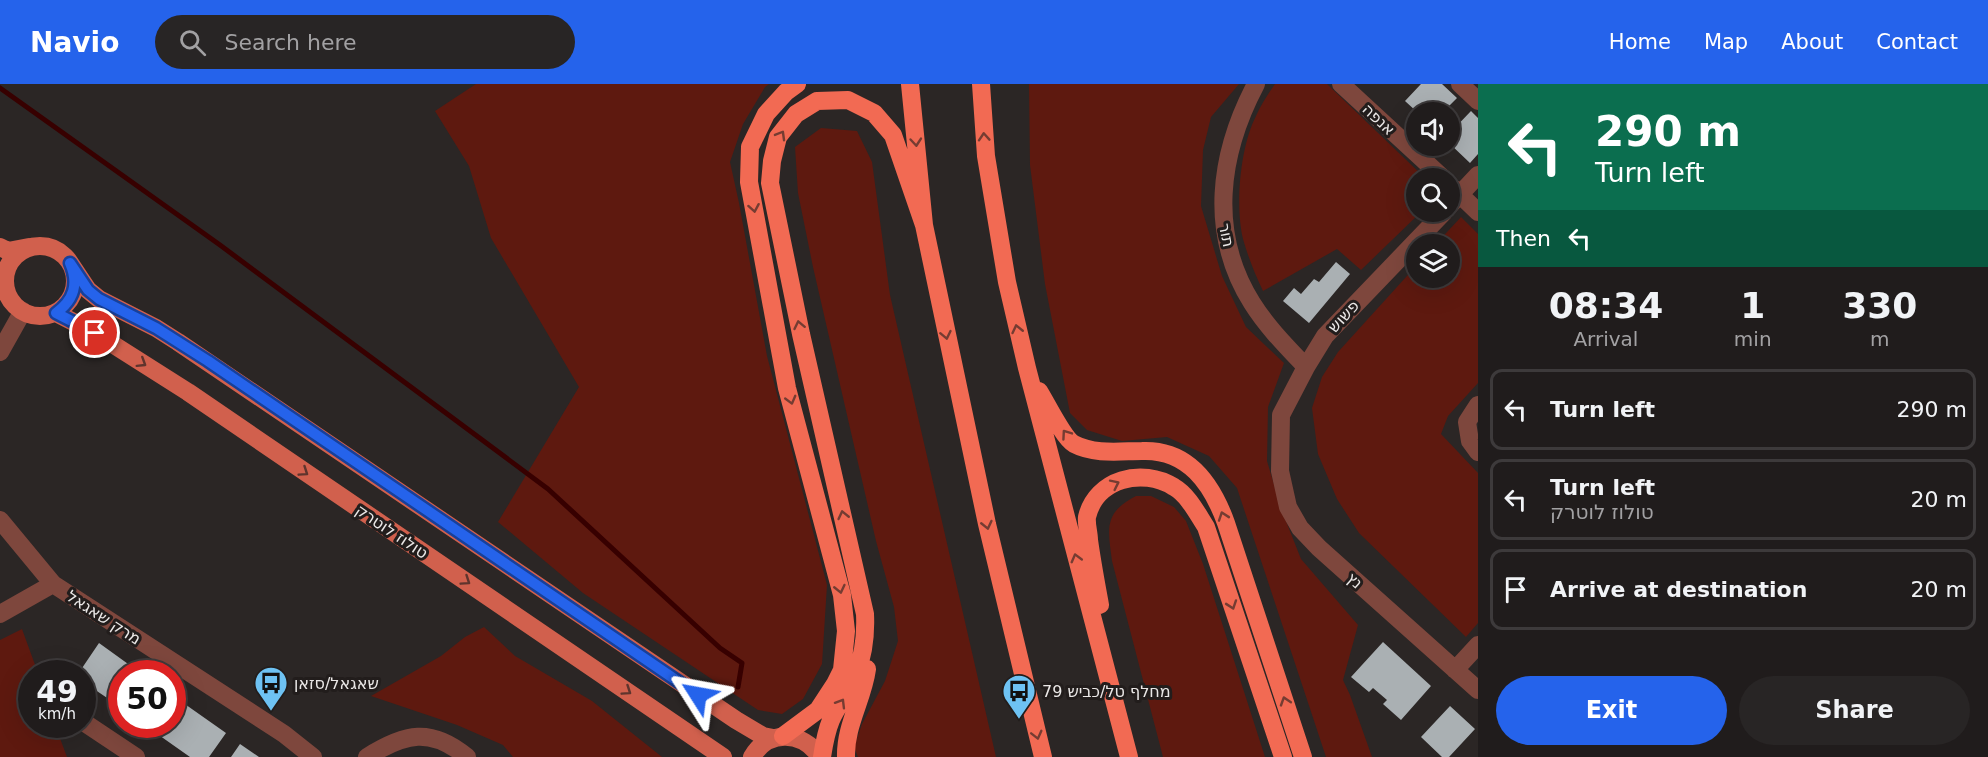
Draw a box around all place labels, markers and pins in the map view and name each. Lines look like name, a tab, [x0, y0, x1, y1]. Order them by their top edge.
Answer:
pin	[69, 307, 120, 358]
bus stop icon: שאגאל/סזאן	[253, 665, 289, 712]
bus stop icon: מחלף טל/כביש 79	[1001, 673, 1037, 720]
place label: שאגאל/סזאן	[294, 674, 379, 693]
place label: מחלף טל/כביש 79	[1042, 682, 1171, 701]

